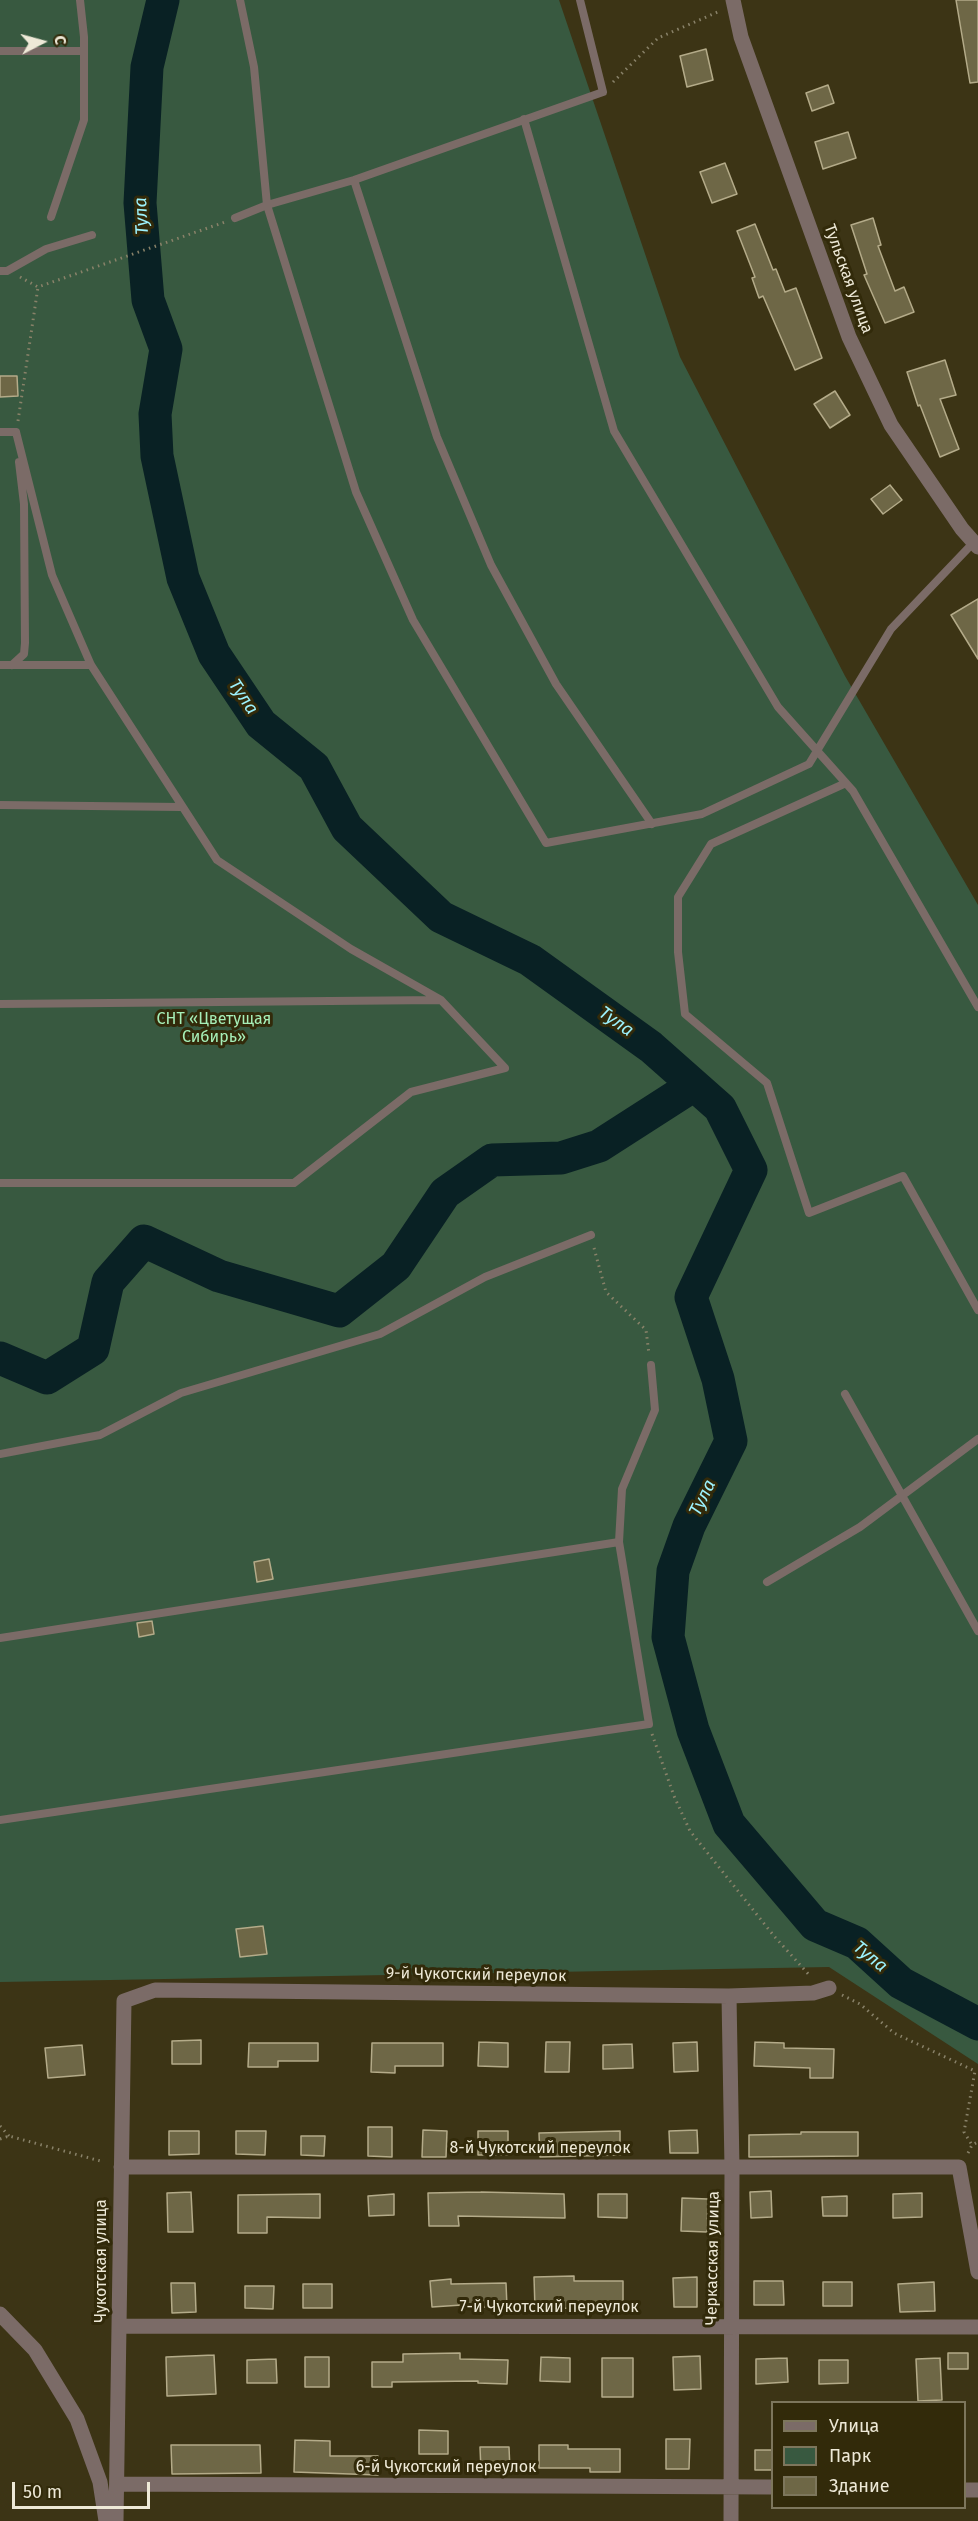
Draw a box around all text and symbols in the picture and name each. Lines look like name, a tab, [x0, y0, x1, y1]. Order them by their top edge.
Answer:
north arrow	[12, 12, 72, 72]
text: С	[50, 34, 70, 46]
water label: Тула	[130, 197, 154, 235]
street label: Тульская улица	[819, 222, 877, 336]
water label: Тула	[224, 675, 262, 719]
water label: Тула	[594, 1002, 638, 1042]
park label: СНТ «Цветущая Сибирь»	[157, 1010, 271, 1048]
water label: Тула	[685, 1476, 721, 1520]
water label: Тула	[849, 1937, 891, 1977]
street label: 9-й Чукотский переулок	[386, 1964, 566, 1986]
street label: 8-й Чукотский переулок	[450, 2139, 630, 2159]
street label: Черкасская улица	[702, 2191, 724, 2325]
street label: Чукотская улица	[92, 2199, 112, 2323]
street label: 7-й Чукотский переулок	[459, 2298, 639, 2318]
legend	[771, 2401, 966, 2509]
text: Улица	[829, 2415, 879, 2437]
text: Парк	[829, 2445, 871, 2467]
street label: 6-й Чукотский переулок	[356, 2458, 536, 2478]
scale bar	[15, 2470, 153, 2508]
text: Здание	[829, 2475, 890, 2497]
text: 50 m	[23, 2481, 62, 2503]

